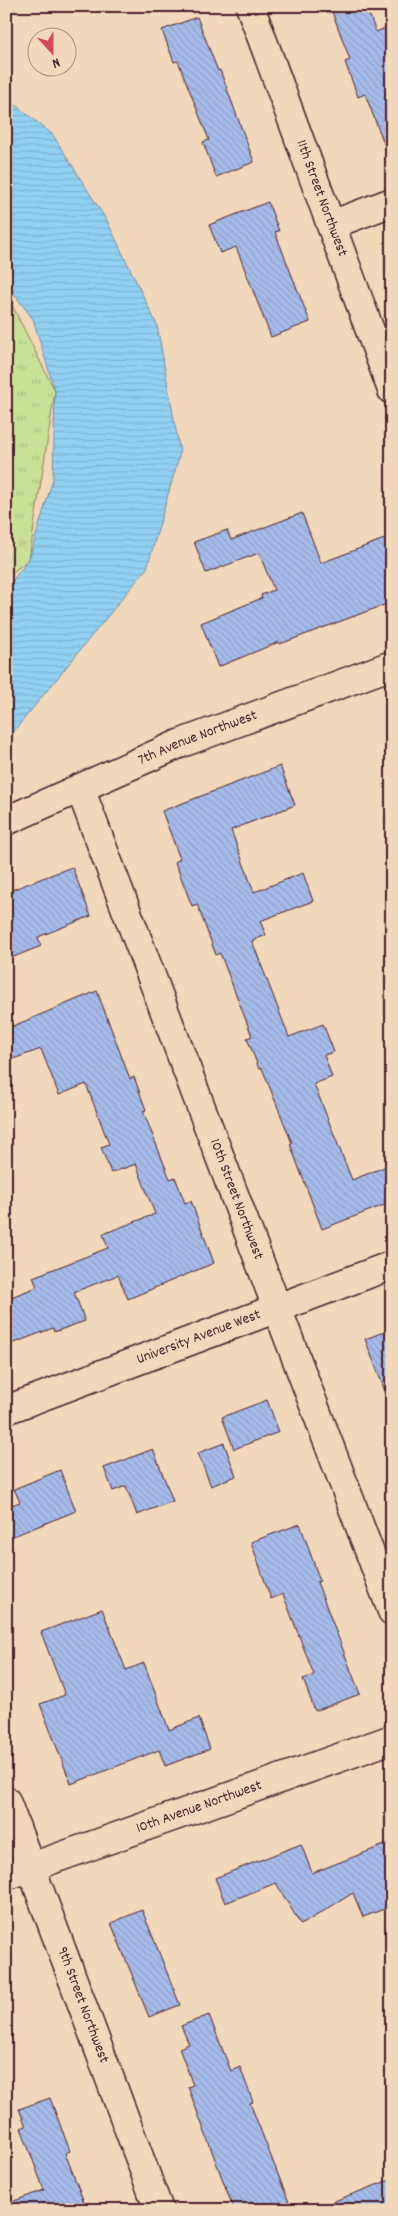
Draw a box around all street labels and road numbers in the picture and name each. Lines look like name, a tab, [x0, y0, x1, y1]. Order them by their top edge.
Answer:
street label: 11th Street Northwest	[290, 137, 353, 260]
street label: 7th Avenue Northwest	[135, 705, 261, 772]
street label: 10th Street Northwest	[203, 1136, 269, 1263]
street label: University Avenue West	[134, 1304, 265, 1371]
street label: 10th Avenue Northwest	[133, 1775, 266, 1840]
street label: 9th Street Northwest	[51, 1944, 114, 2067]

